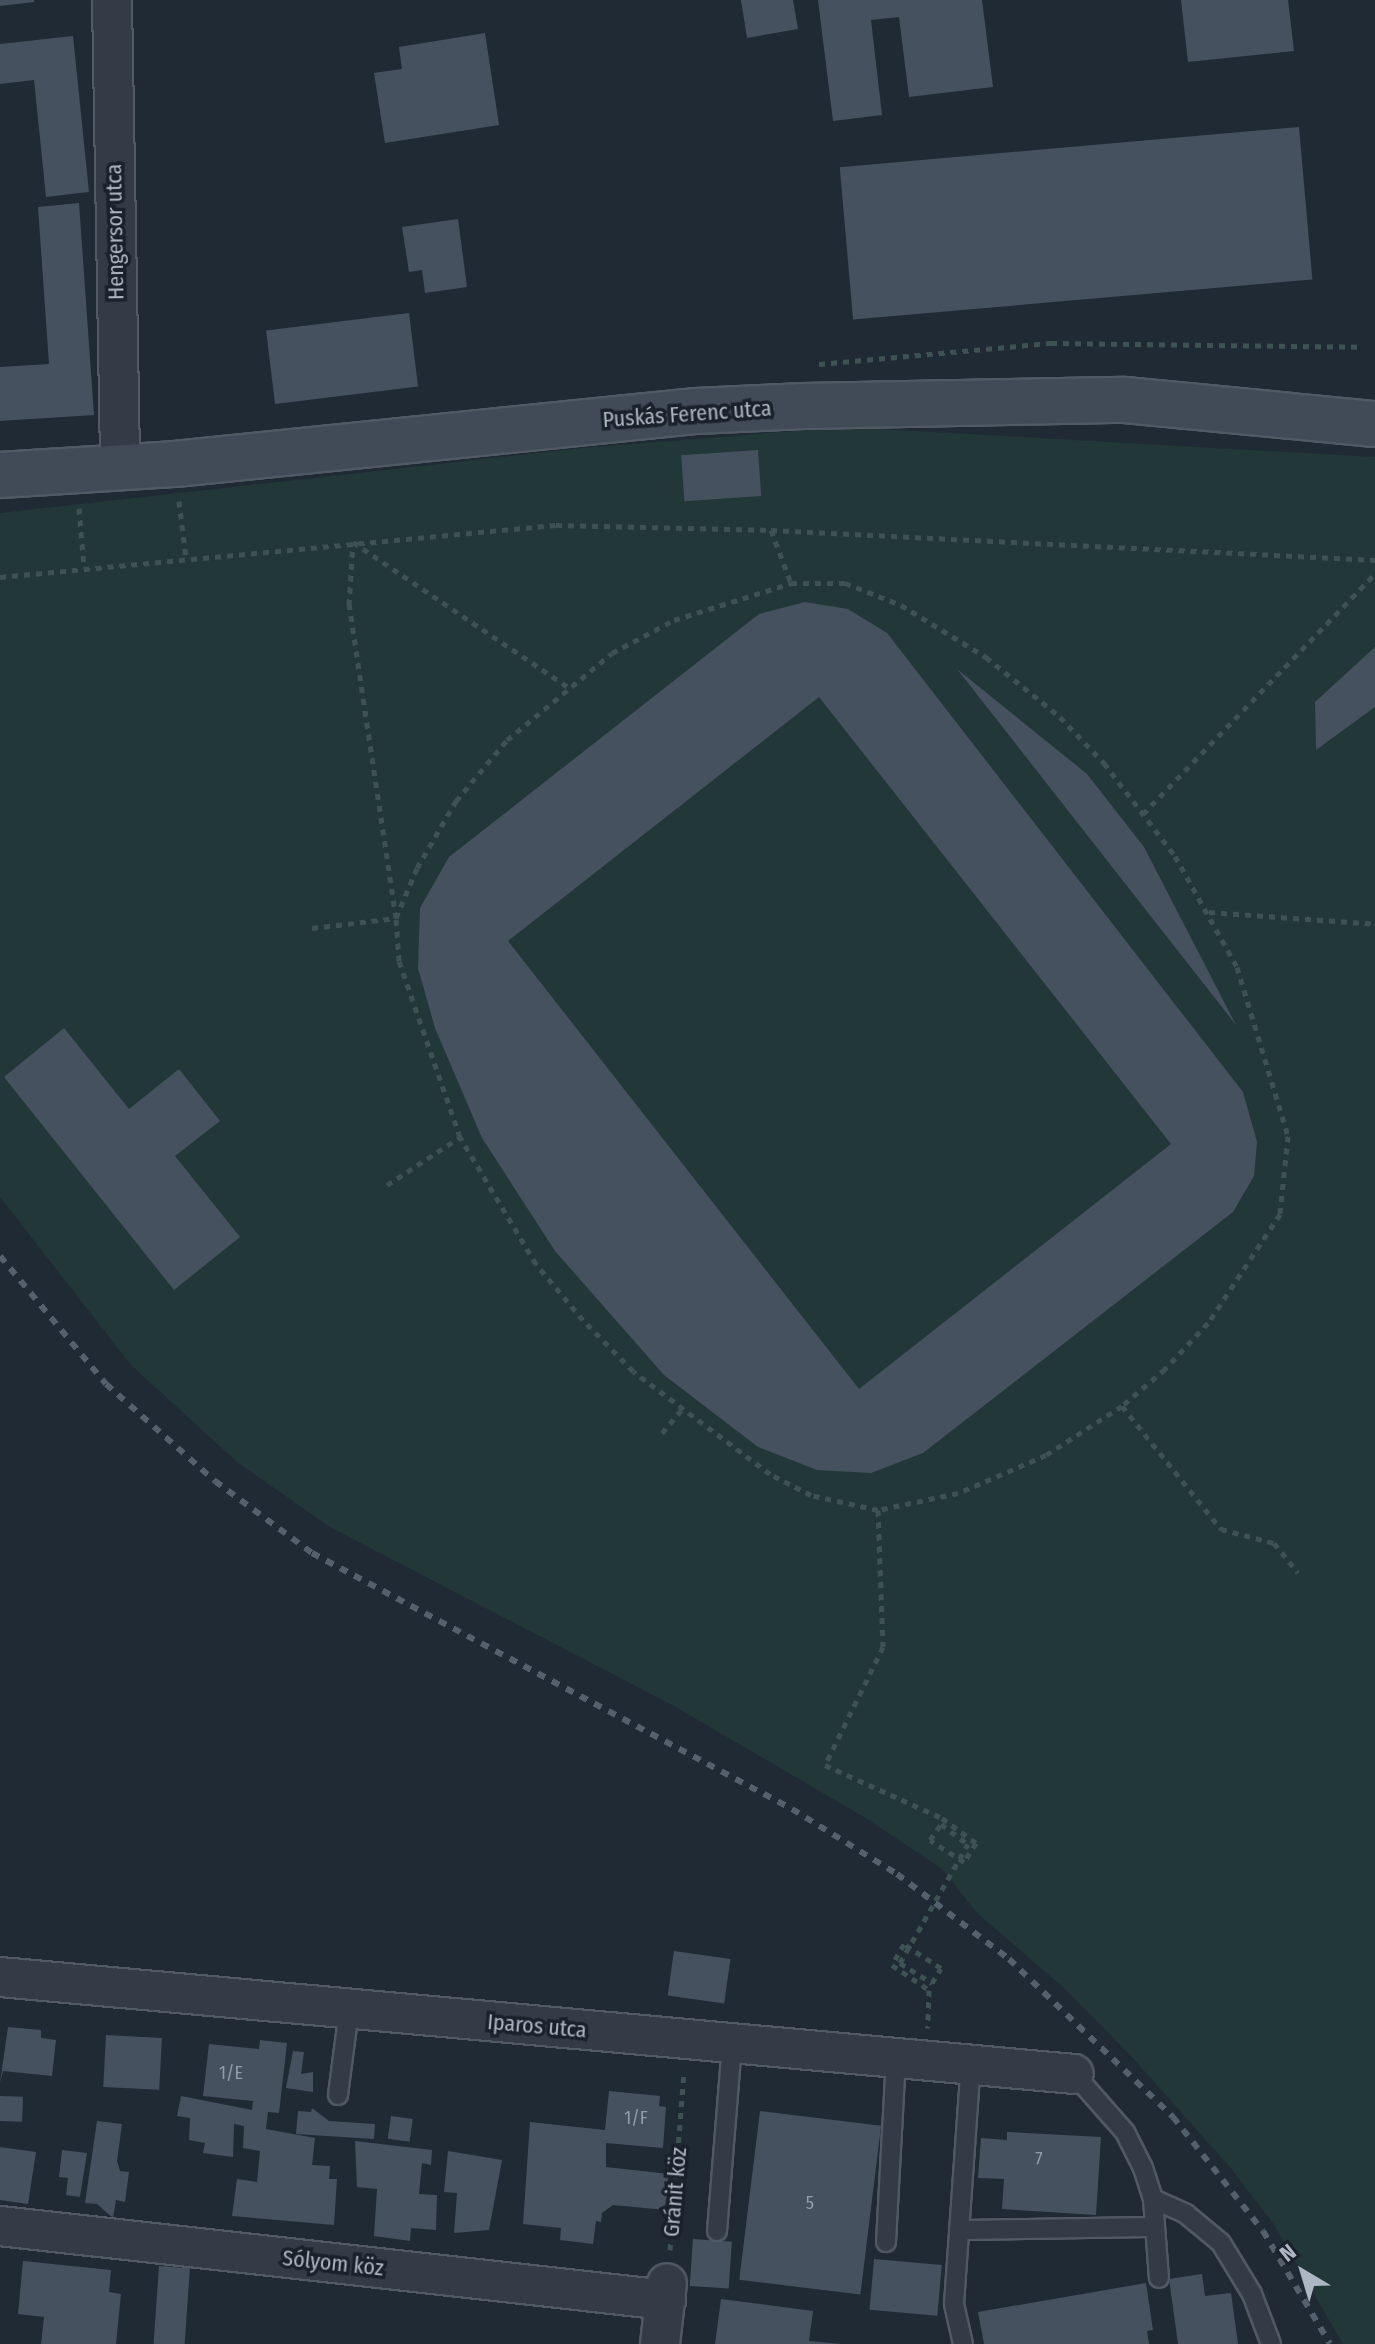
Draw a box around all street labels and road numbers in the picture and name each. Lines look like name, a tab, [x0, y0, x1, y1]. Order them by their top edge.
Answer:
street label: Hengersor utca	[101, 164, 129, 300]
street label: Puskás Ferenc utca	[602, 395, 772, 433]
street label: Iparos utca	[486, 2009, 588, 2043]
street label: Gránit köz	[658, 2146, 692, 2238]
street label: Sólyom köz	[281, 2245, 385, 2281]

